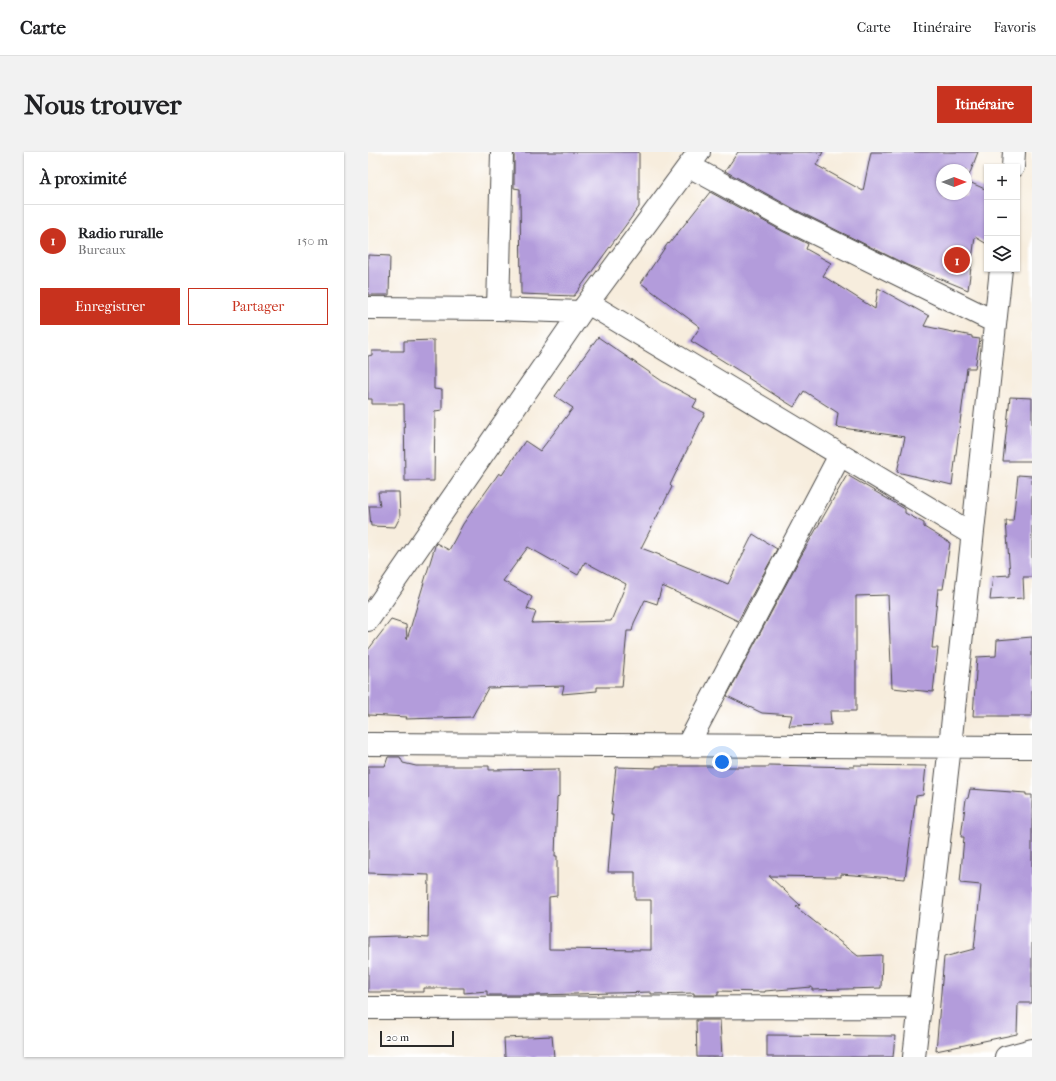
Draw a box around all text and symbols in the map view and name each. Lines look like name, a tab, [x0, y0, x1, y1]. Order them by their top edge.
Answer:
text: Carte	[20, 17, 66, 39]
text: Carte	[857, 19, 891, 36]
text: Itinéraire	[913, 19, 971, 36]
text: Favoris	[993, 19, 1036, 36]
button: Itinéraire	[937, 86, 1032, 123]
text: Nous trouver	[24, 88, 181, 121]
north arrow	[936, 164, 972, 200]
map controls	[984, 164, 1020, 272]
button: +	[984, 164, 1020, 200]
text: À proximité	[40, 168, 127, 188]
button: −	[984, 200, 1020, 236]
text: Radio ruralle	[78, 224, 163, 242]
text: 1	[51, 233, 55, 248]
text: 150 m	[297, 233, 328, 248]
button: layers	[984, 236, 1020, 272]
text: Bureaux	[78, 242, 126, 257]
pin: 1	[944, 245, 970, 275]
button: Enregistrer	[40, 288, 180, 325]
button: Partager	[188, 288, 328, 325]
your location	[712, 752, 732, 772]
scale bar	[380, 1029, 454, 1048]
text: 20 m	[386, 1031, 409, 1044]

